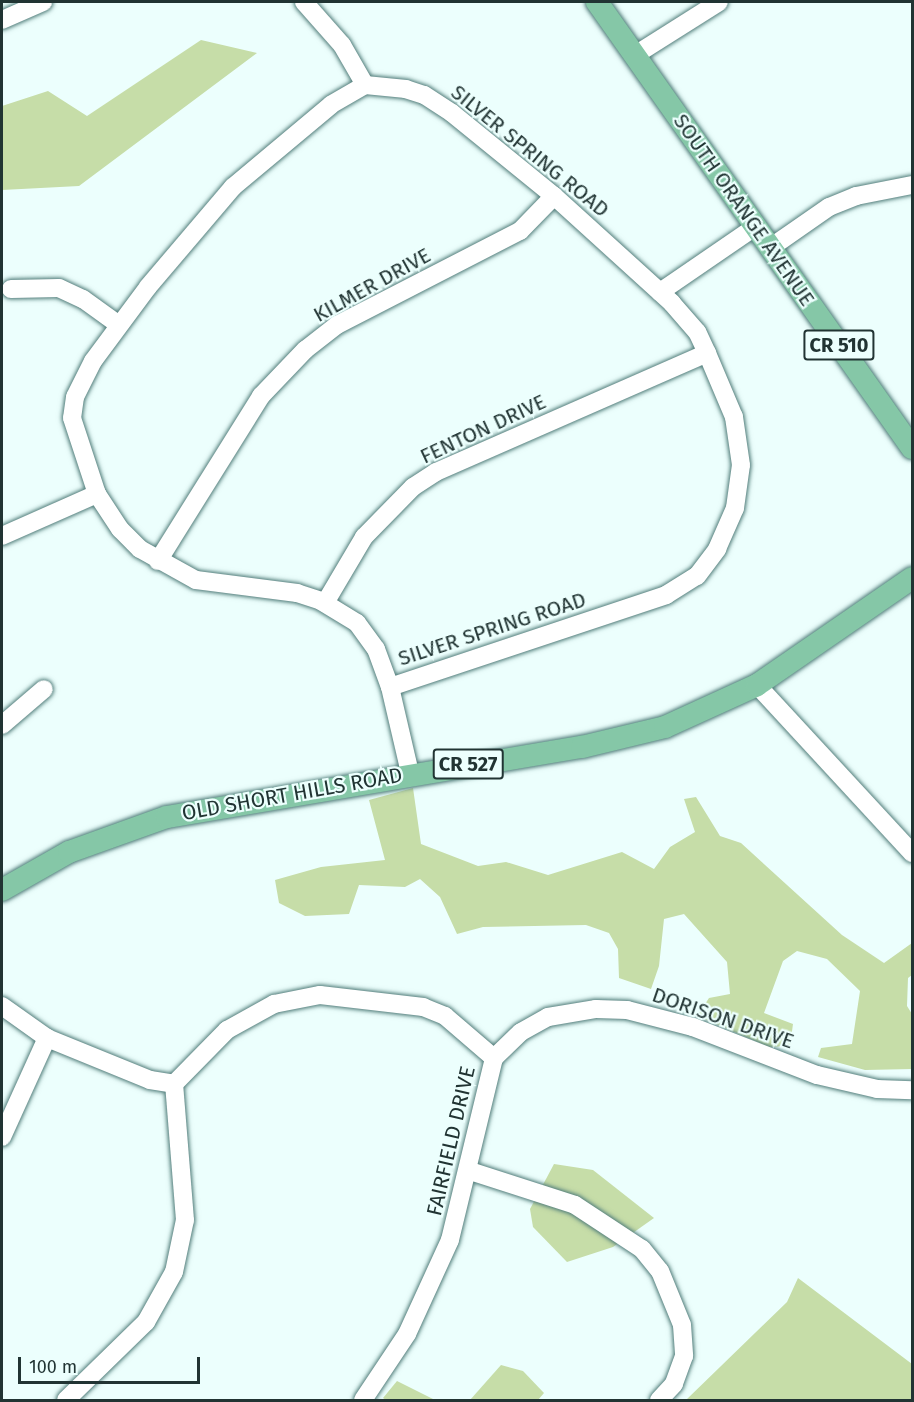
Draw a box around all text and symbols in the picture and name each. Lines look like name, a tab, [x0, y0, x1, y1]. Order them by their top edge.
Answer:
street label: SILVER SPRING ROAD	[446, 80, 614, 222]
street label: SOUTH ORANGE AVENUE	[668, 109, 820, 311]
street label: KILMER DRIVE	[309, 242, 435, 328]
road number: CR 510	[803, 328, 875, 362]
street label: FENTON DRIVE	[416, 389, 550, 469]
street label: SILVER SPRING ROAD	[395, 587, 589, 671]
road number: CR 527	[432, 747, 504, 781]
street label: OLD SHORT HILLS ROAD	[180, 762, 404, 826]
street label: DORISON DRIVE	[649, 982, 797, 1054]
street label: FAIRFIELD DRIVE	[422, 1064, 480, 1218]
scale bar	[21, 1345, 202, 1383]
text: 100 m	[29, 1356, 77, 1378]

